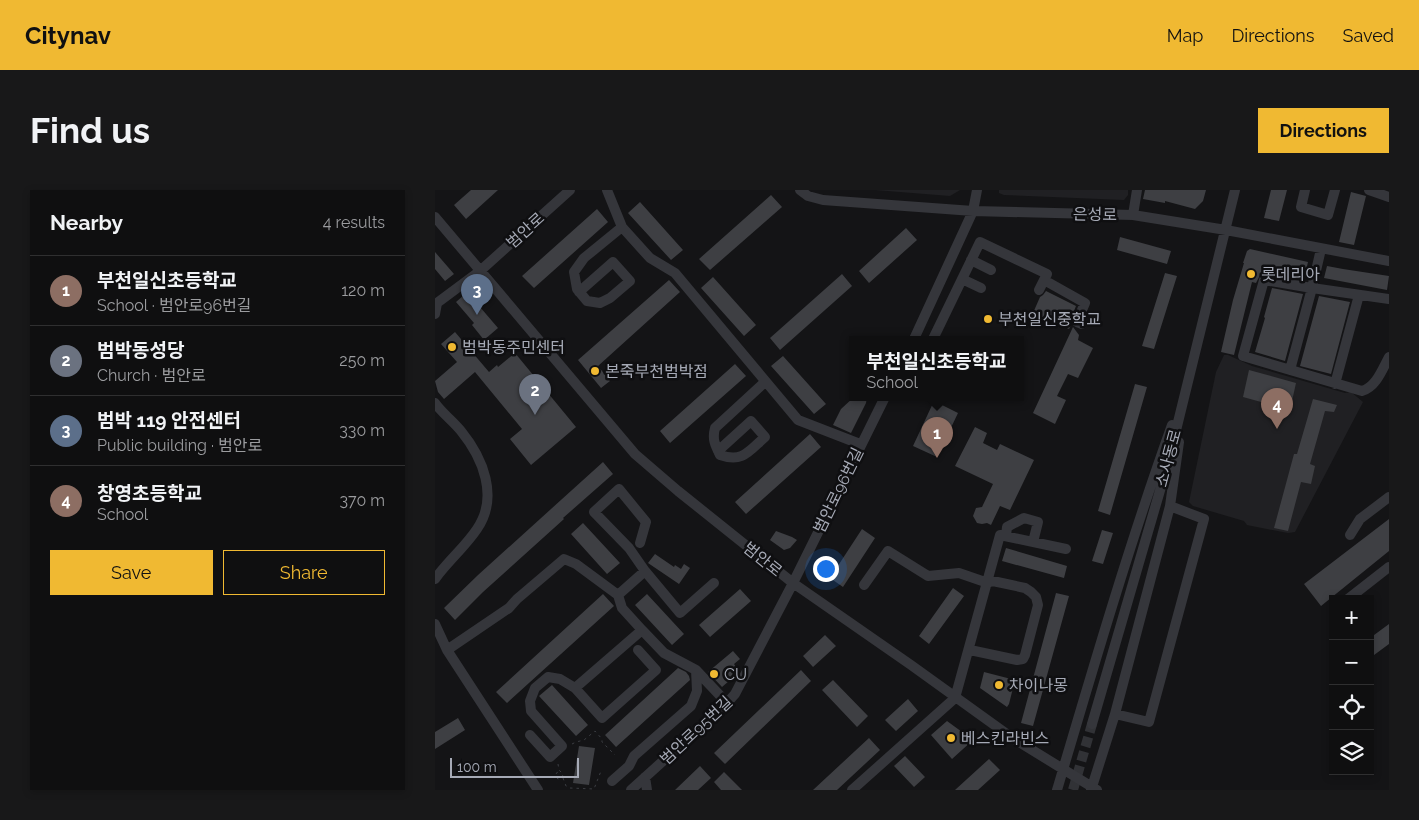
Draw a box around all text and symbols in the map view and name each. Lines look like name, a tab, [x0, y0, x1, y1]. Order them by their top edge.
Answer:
text: Citynav	[25, 21, 111, 50]
text: Map	[1167, 25, 1203, 46]
text: Directions	[1231, 25, 1315, 46]
text: Saved	[1343, 25, 1394, 46]
button: Directions	[1258, 108, 1389, 153]
text: Find us	[30, 110, 150, 151]
street label: 은성로	[1073, 205, 1118, 224]
street label: 범안로	[503, 208, 548, 252]
text: Nearby	[50, 210, 123, 235]
text: 4 results	[323, 213, 385, 232]
place label: 롯데리아	[1261, 265, 1320, 284]
marker: 롯데리아	[1245, 268, 1257, 280]
text: 부천일신초등학교	[97, 269, 237, 291]
pin: 3	[461, 274, 493, 315]
text: 1	[62, 281, 70, 300]
text: 120 m	[341, 281, 385, 300]
text: School · 범안로96번길	[97, 296, 252, 315]
place label: 부천일신중학교	[998, 310, 1101, 329]
marker: 부천일신중학교	[982, 313, 994, 325]
popup	[849, 336, 1024, 401]
place label: 범박동주민센터	[462, 338, 565, 357]
text: 범박동성당	[97, 339, 184, 361]
marker: 범박동주민센터	[446, 341, 458, 353]
text: 부천일신초등학교	[867, 350, 1006, 372]
text: 2	[61, 351, 71, 370]
text: 250 m	[339, 351, 385, 370]
place label: 본죽부천범박점	[605, 362, 708, 381]
marker: 본죽부천범박점	[589, 365, 601, 377]
text: Church · 범안로	[97, 366, 206, 385]
text: School	[867, 373, 918, 392]
pin: 2	[519, 374, 551, 415]
pin: 4	[1261, 388, 1293, 429]
text: 범박 119 안전센터	[97, 409, 241, 431]
pin: 1	[921, 417, 953, 458]
text: 3	[62, 421, 70, 440]
text: 330 m	[339, 421, 385, 440]
street label: 소사동로	[1152, 427, 1185, 489]
text: Public building · 범안로	[97, 436, 262, 455]
street label: 범안로96번길	[810, 444, 867, 536]
text: 창영초등학교	[97, 482, 202, 504]
text: 4	[61, 491, 71, 510]
text: 370 m	[339, 491, 385, 510]
text: School	[97, 505, 148, 524]
street label: 범안로	[740, 538, 786, 581]
button: Save	[50, 550, 213, 595]
button: Share	[223, 550, 385, 595]
your location	[813, 556, 839, 582]
map controls	[1329, 595, 1374, 775]
button: +	[1329, 595, 1374, 640]
button: −	[1329, 640, 1374, 685]
place label: CU	[724, 665, 747, 684]
marker: CU	[708, 668, 720, 680]
place label: 차이나몽	[1009, 676, 1068, 695]
marker: 차이나몽	[993, 679, 1005, 691]
button: locate	[1329, 685, 1374, 730]
street label: 범안로95번길	[656, 692, 736, 769]
place label: 베스킨라빈스	[961, 729, 1049, 748]
button: layers	[1329, 730, 1374, 775]
marker: 베스킨라빈스	[945, 732, 957, 744]
scale bar	[450, 755, 579, 778]
text: 100 m	[457, 759, 497, 775]

